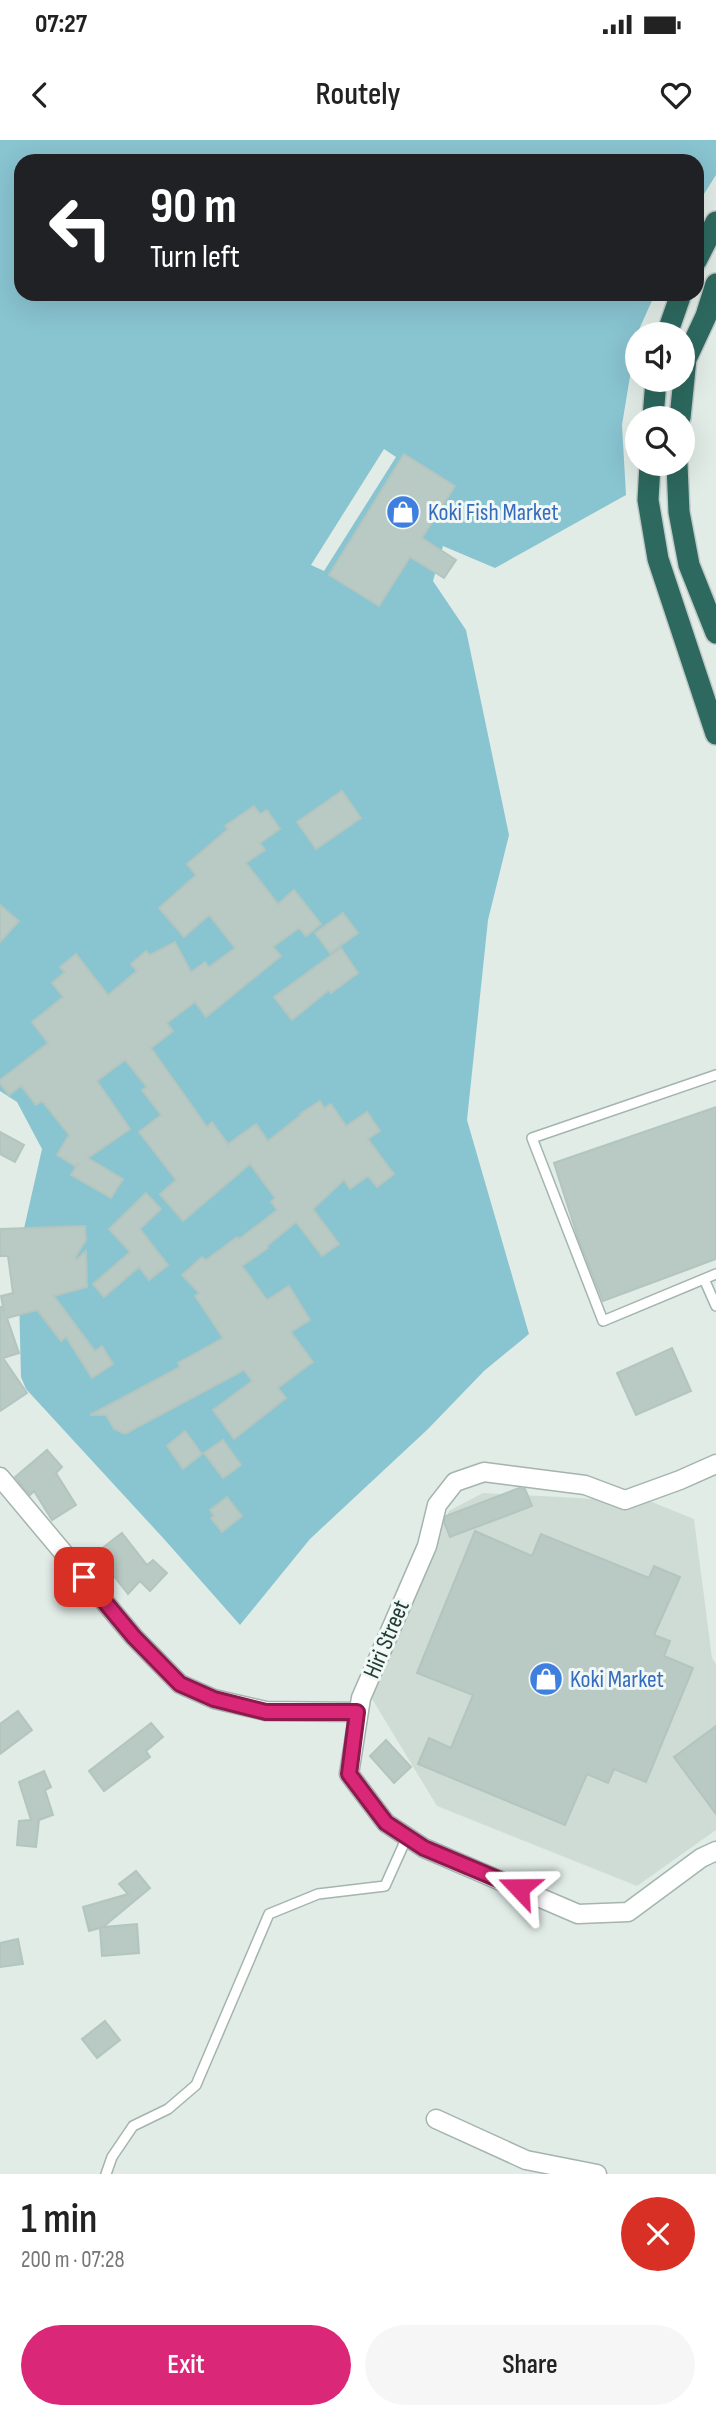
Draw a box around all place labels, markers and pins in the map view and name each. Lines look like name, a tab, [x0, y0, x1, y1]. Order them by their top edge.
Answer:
shop icon: Koki Fish Market	[384, 493, 422, 531]
place label: Koki Fish Market	[428, 498, 559, 527]
pin	[54, 1547, 114, 1607]
shop icon: Koki Market	[527, 1660, 565, 1698]
place label: Koki Market	[570, 1665, 664, 1694]

